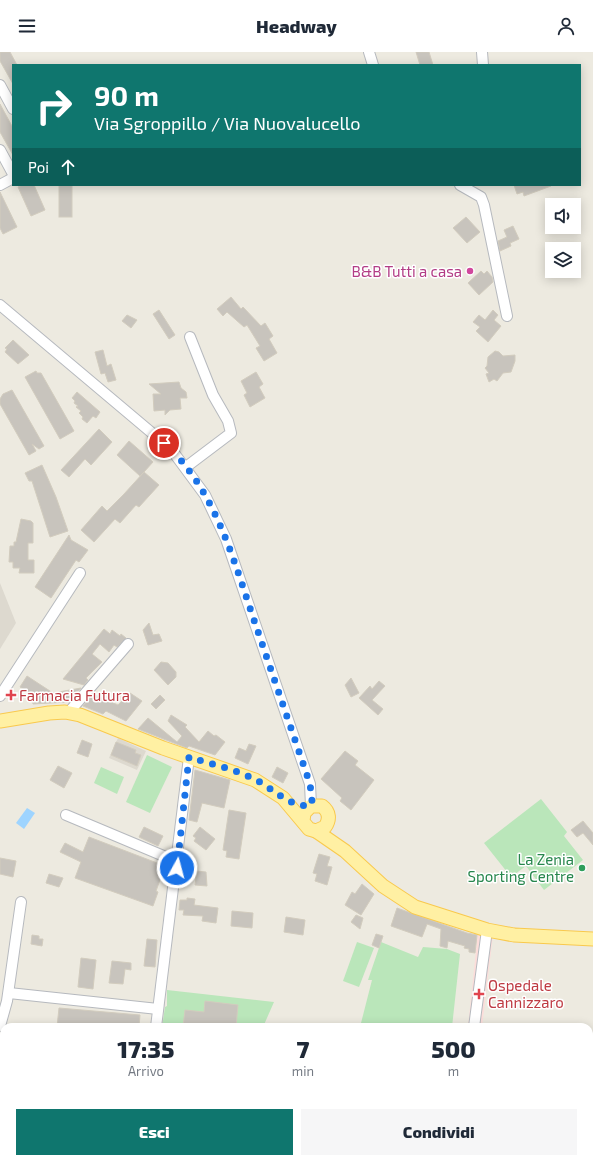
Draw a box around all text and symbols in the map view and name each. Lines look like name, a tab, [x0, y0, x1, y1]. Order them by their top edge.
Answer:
icon: menu	[16, 15, 38, 37]
text: Headway	[256, 15, 337, 37]
icon: person	[555, 15, 577, 37]
text: 90 m	[94, 78, 159, 112]
icon: right	[28, 80, 80, 132]
text: Via Sgroppillo / Via Nuovalucello	[94, 112, 360, 134]
icon: ahead	[57, 156, 79, 178]
text: Poi	[28, 158, 49, 176]
map controls	[545, 198, 581, 278]
button: sound	[545, 198, 581, 234]
button: layers	[545, 242, 581, 278]
place label: B&B Tutti a casa	[351, 262, 462, 280]
marker: B&B Tutti a casa	[465, 266, 475, 276]
pin	[147, 426, 181, 460]
icon: arrive	[153, 432, 175, 454]
place label: Farmacia Futura	[19, 686, 130, 704]
marker: Farmacia Futura	[6, 690, 16, 700]
position arrow	[156, 847, 198, 889]
place label: La Zenia Sporting Centre	[468, 850, 574, 885]
marker: La Zenia Sporting Centre	[577, 863, 587, 873]
place label: Ospedale Cannizzaro	[488, 976, 564, 1011]
marker: Ospedale Cannizzaro	[473, 988, 485, 1000]
text: 17:35	[117, 1034, 175, 1063]
text: 7	[296, 1034, 309, 1063]
text: 500	[431, 1034, 476, 1063]
text: Arrivo	[128, 1063, 164, 1079]
text: min	[292, 1063, 314, 1079]
text: m	[448, 1063, 459, 1079]
button: Esci	[16, 1109, 293, 1155]
button: Condividi	[301, 1109, 577, 1155]

